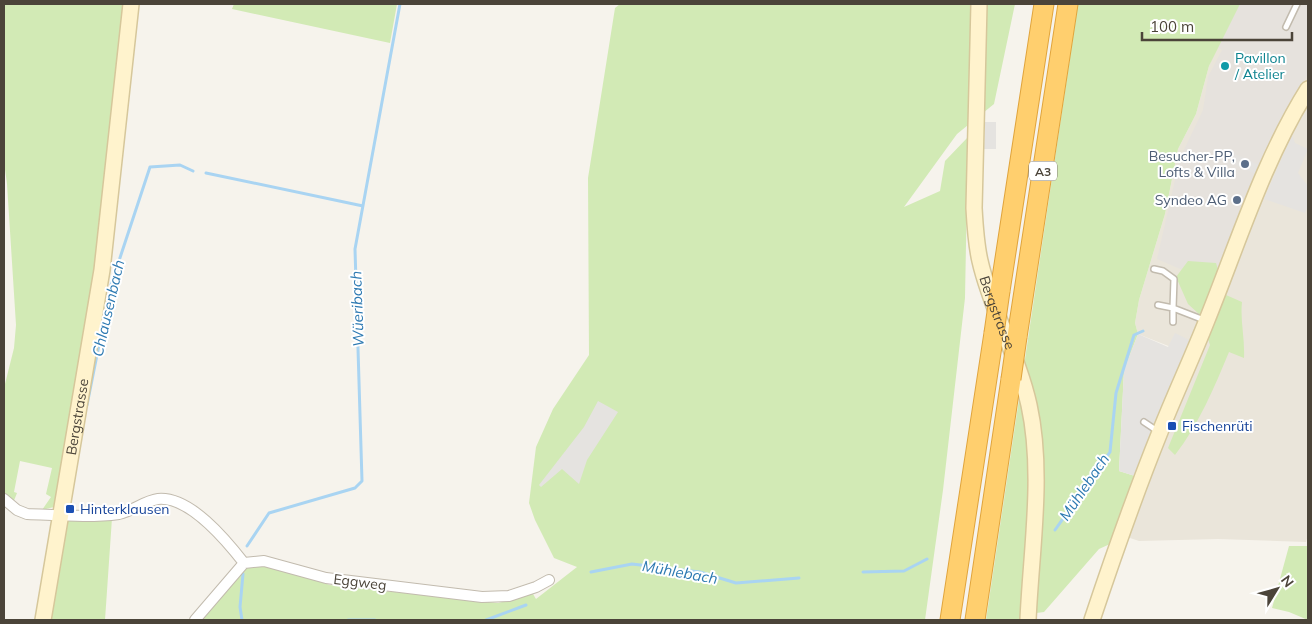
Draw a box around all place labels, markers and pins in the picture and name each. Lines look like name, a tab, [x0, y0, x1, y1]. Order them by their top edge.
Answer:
place label: Pavillon / Atelier	[1234, 49, 1286, 83]
marker: Pavillon / Atelier	[1219, 60, 1231, 72]
place label: Besucher-PP, Lofts & Villa	[1149, 147, 1235, 181]
marker: Besucher-PP, Lofts & Villa	[1239, 158, 1251, 170]
place label: Syndeo AG	[1155, 191, 1227, 209]
marker: Syndeo AG	[1231, 194, 1243, 206]
place label: Fischenrüti	[1182, 417, 1253, 435]
marker: Fischenrüti	[1166, 420, 1178, 432]
place label: Hinterklausen	[80, 500, 170, 518]
marker: Hinterklausen	[64, 503, 76, 515]

